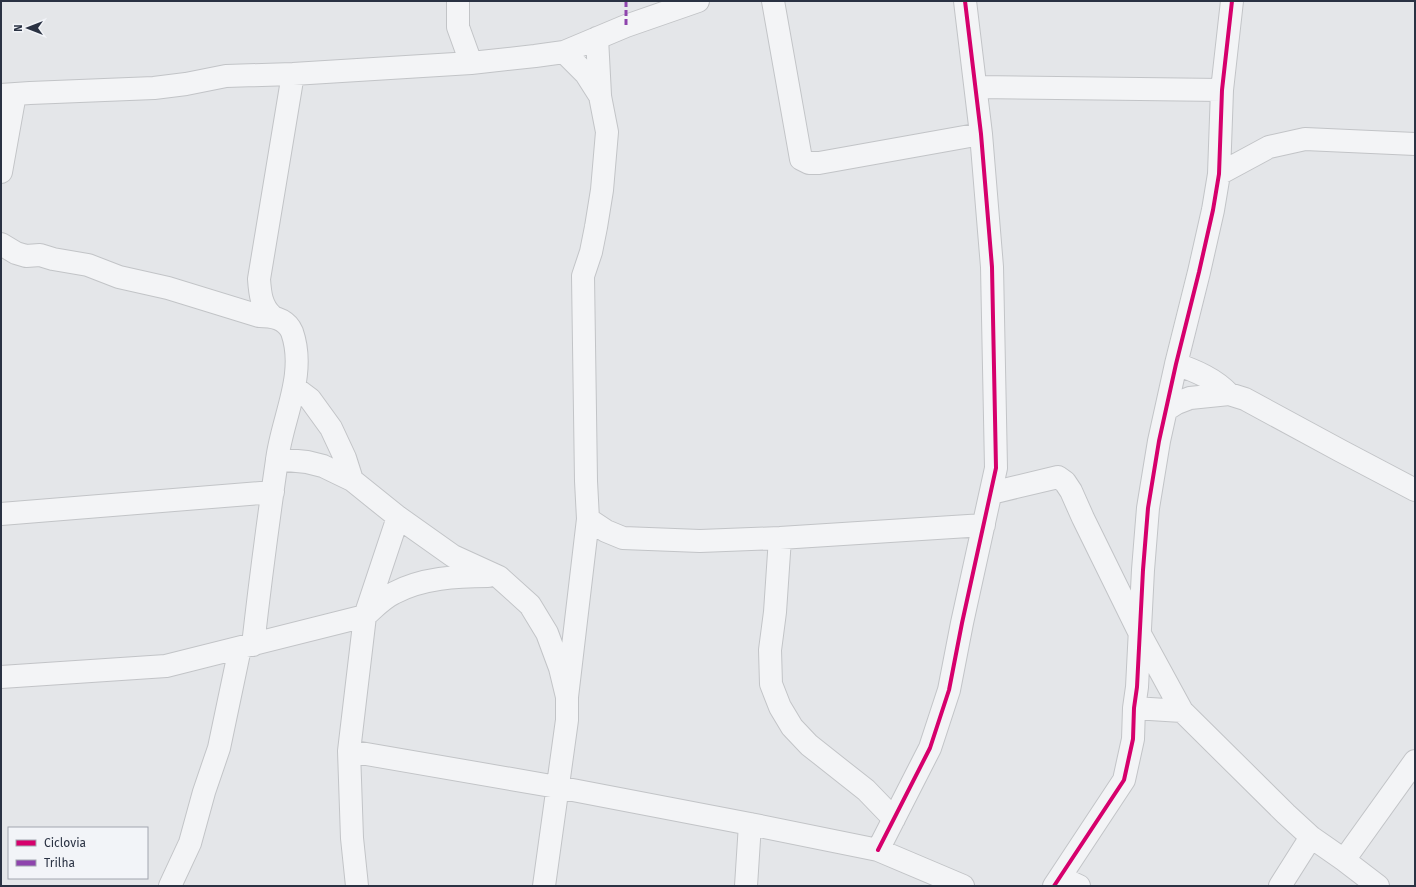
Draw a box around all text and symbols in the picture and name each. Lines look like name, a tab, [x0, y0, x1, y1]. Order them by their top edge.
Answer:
north arrow	[8, 8, 48, 48]
text: N	[12, 24, 25, 32]
legend	[8, 827, 148, 879]
text: Ciclovia	[44, 836, 86, 850]
text: Trilha	[44, 856, 75, 870]

